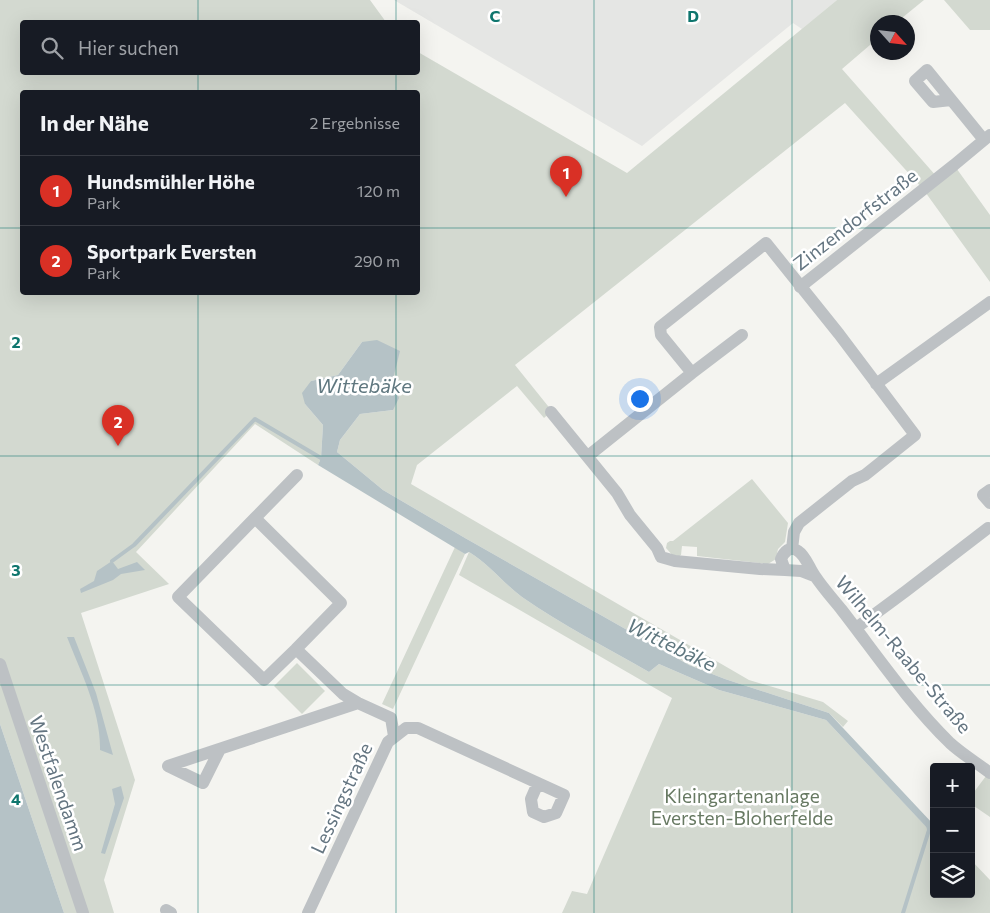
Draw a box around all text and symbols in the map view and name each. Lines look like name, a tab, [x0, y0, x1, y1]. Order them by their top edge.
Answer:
text: C	[490, 6, 501, 25]
text: D	[687, 6, 699, 25]
north arrow	[870, 15, 915, 60]
search box	[20, 20, 420, 75]
icon: search	[38, 34, 66, 62]
text: Hier suchen	[78, 36, 179, 59]
text: In der Nähe	[40, 110, 149, 135]
text: 2 Ergebnisse	[310, 113, 400, 132]
pin: 1	[550, 156, 582, 197]
street label: Zinzendorfstraße	[788, 163, 922, 275]
text: Hundsmühler Höhe	[87, 170, 255, 193]
text: 1	[52, 181, 60, 200]
text: 120 m	[357, 181, 400, 200]
text: Park	[87, 193, 120, 212]
text: Sportpark Eversten	[87, 240, 257, 263]
text: 2	[51, 251, 61, 270]
text: 290 m	[354, 251, 400, 270]
text: Park	[87, 263, 120, 282]
text: 2	[11, 332, 21, 351]
water label: Wittebäke	[316, 373, 412, 397]
your location	[627, 386, 653, 412]
pin: 2	[102, 405, 134, 446]
text: 3	[11, 560, 21, 579]
street label: Wilhelm-Raabe-Straße	[831, 570, 977, 738]
water label: Wittebäke	[624, 612, 721, 676]
street label: Westfalendamm	[25, 712, 93, 854]
street label: Lessingstraße	[305, 739, 377, 857]
map controls	[930, 763, 975, 898]
button: +	[930, 763, 975, 808]
park label: Kleingartenanlage Eversten-Bloherfelde	[651, 784, 833, 829]
text: 4	[11, 789, 21, 808]
button: −	[930, 808, 975, 853]
button: layers	[930, 853, 975, 898]

